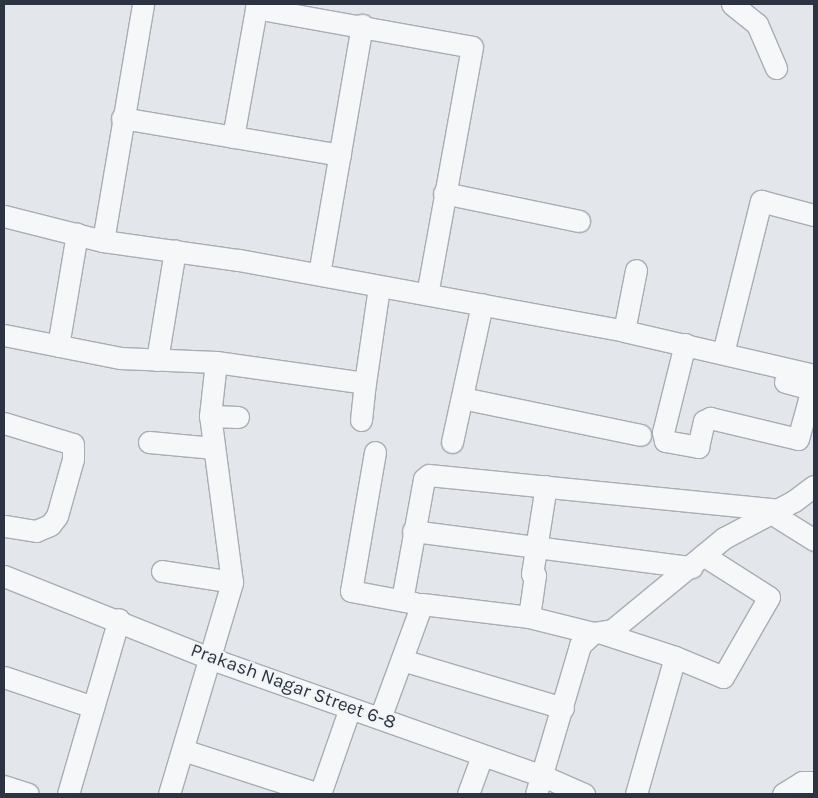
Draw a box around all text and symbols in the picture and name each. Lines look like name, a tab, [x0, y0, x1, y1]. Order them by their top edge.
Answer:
street label: Prakash Nagar Street 6-8	[187, 639, 399, 735]

